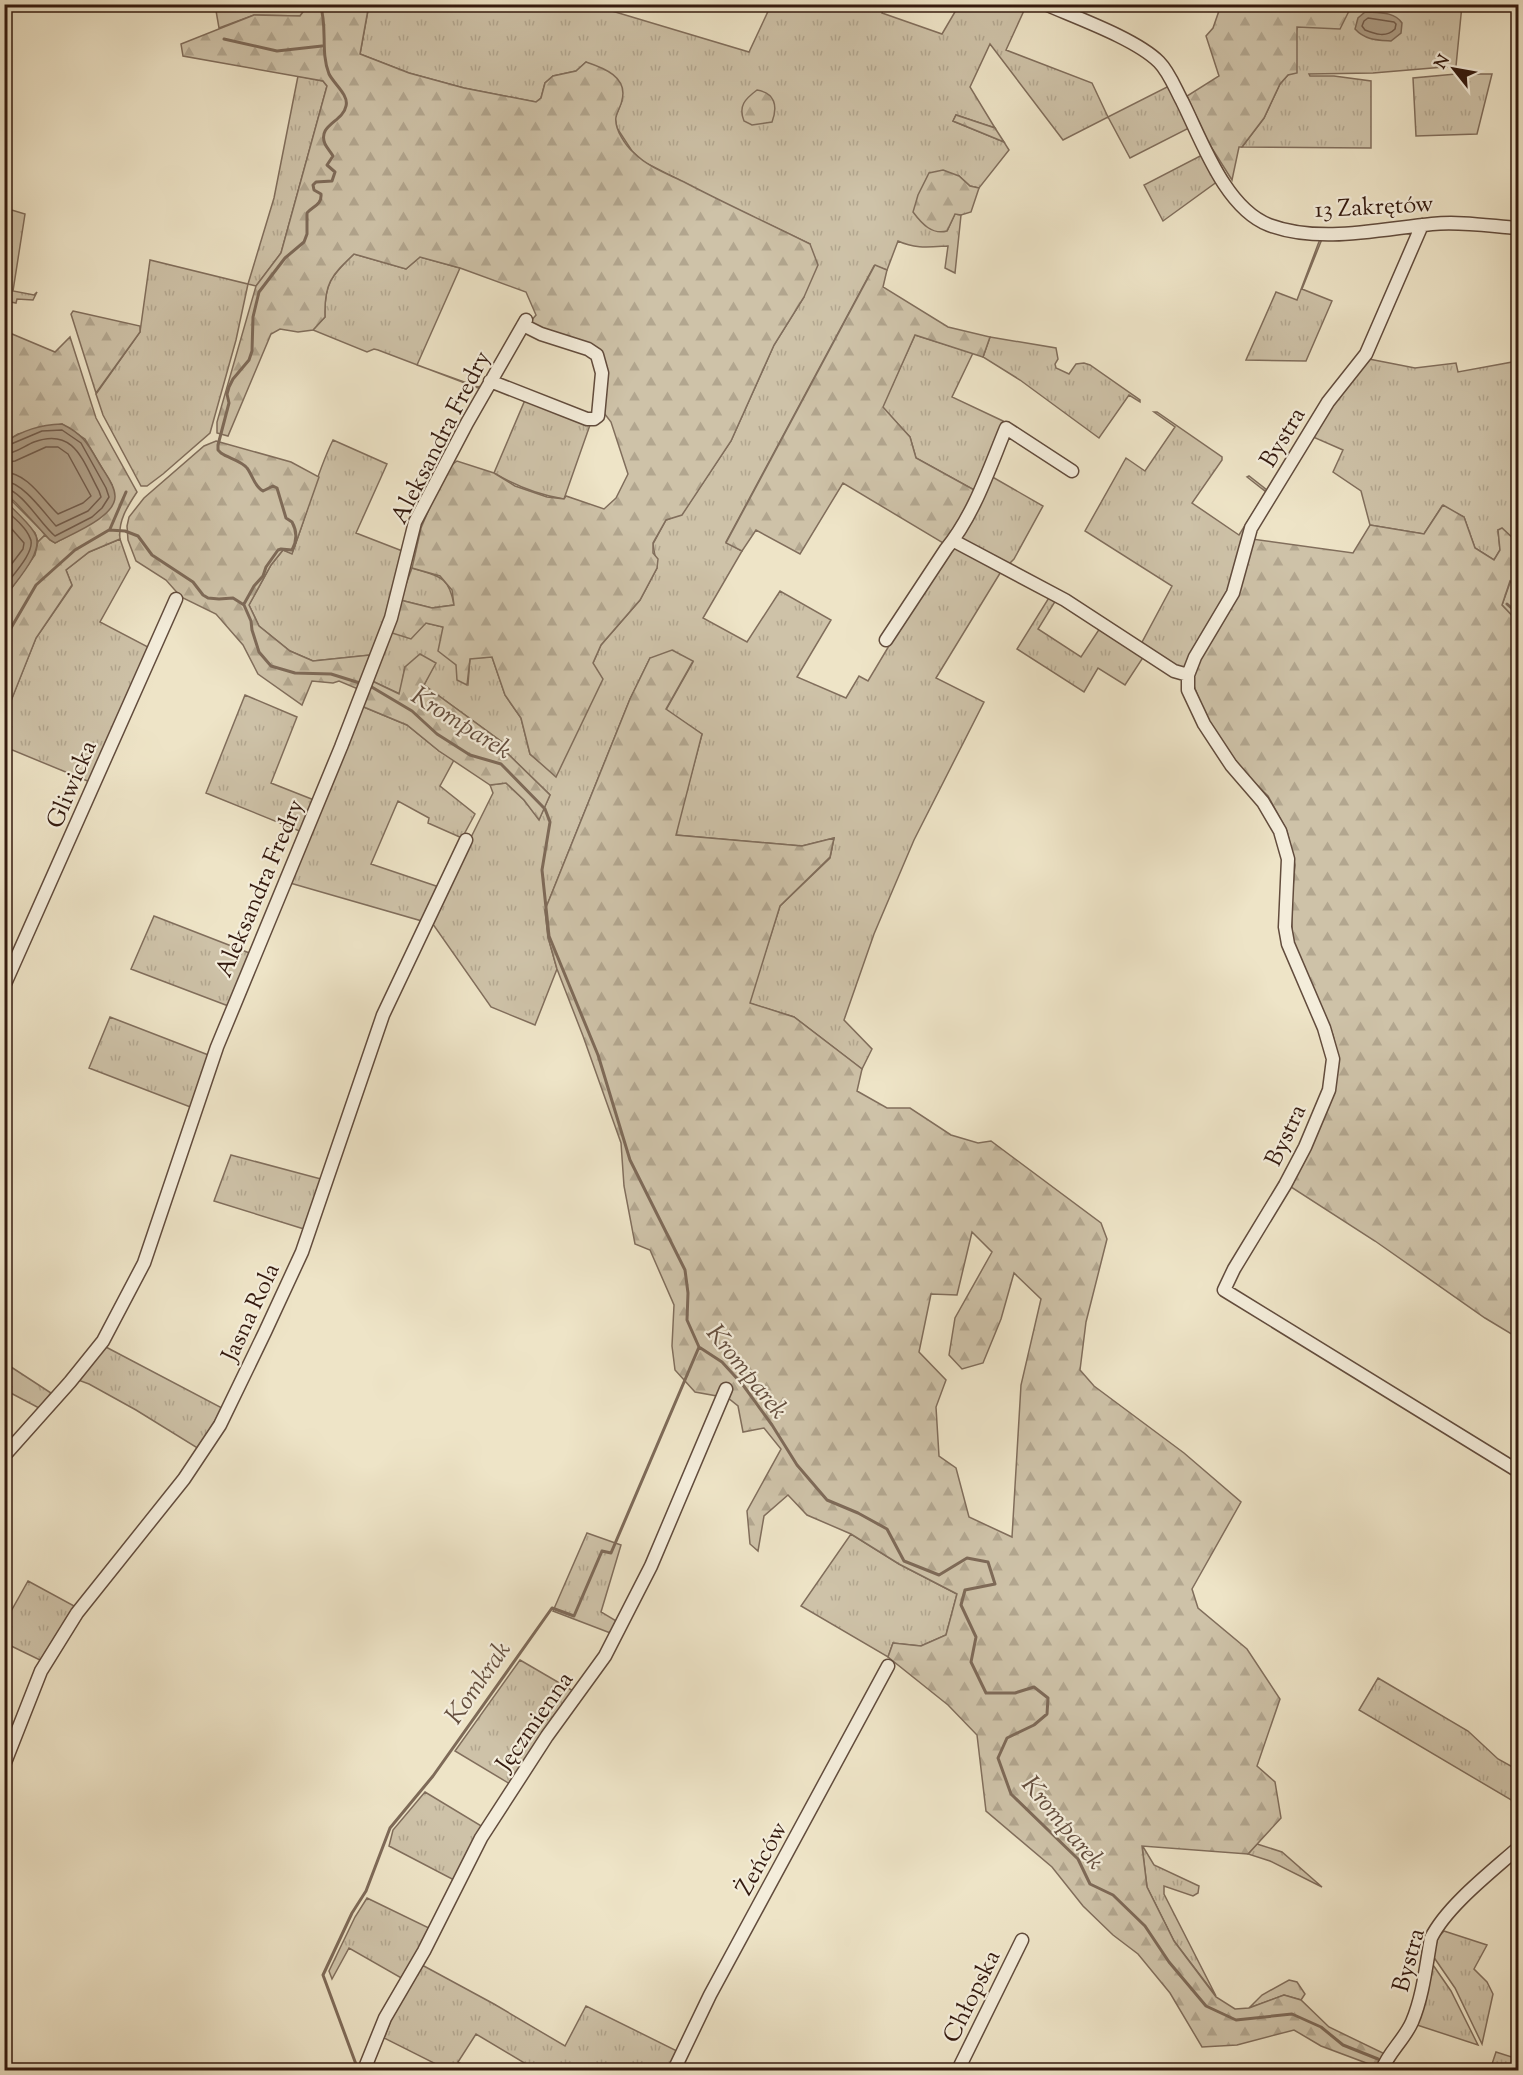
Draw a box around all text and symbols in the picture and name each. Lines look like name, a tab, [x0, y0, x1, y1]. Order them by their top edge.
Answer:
north arrow	[1424, 39, 1484, 99]
text: N	[1430, 51, 1457, 74]
street label: 13 Zakrętów	[1314, 188, 1434, 228]
street label: Aleksandra Fredry	[383, 345, 500, 530]
street label: Bystra	[1252, 402, 1315, 475]
water label: Kromparek	[403, 679, 518, 770]
street label: Gliwicka	[39, 736, 107, 834]
street label: Aleksandra Fredry	[208, 794, 314, 983]
street label: Bystra	[1258, 1099, 1316, 1172]
street label: Jasna Rola	[213, 1258, 289, 1369]
water label: Kromparek	[696, 1317, 796, 1428]
water label: Komkrak	[437, 1634, 521, 1733]
street label: Jęczmienna	[488, 1665, 583, 1781]
water label: Kromparek	[1012, 1769, 1113, 1879]
street label: Żeńców	[729, 1816, 797, 1902]
street label: Bystra	[1385, 1925, 1435, 1996]
street label: Chłopska	[936, 1945, 1010, 2049]

